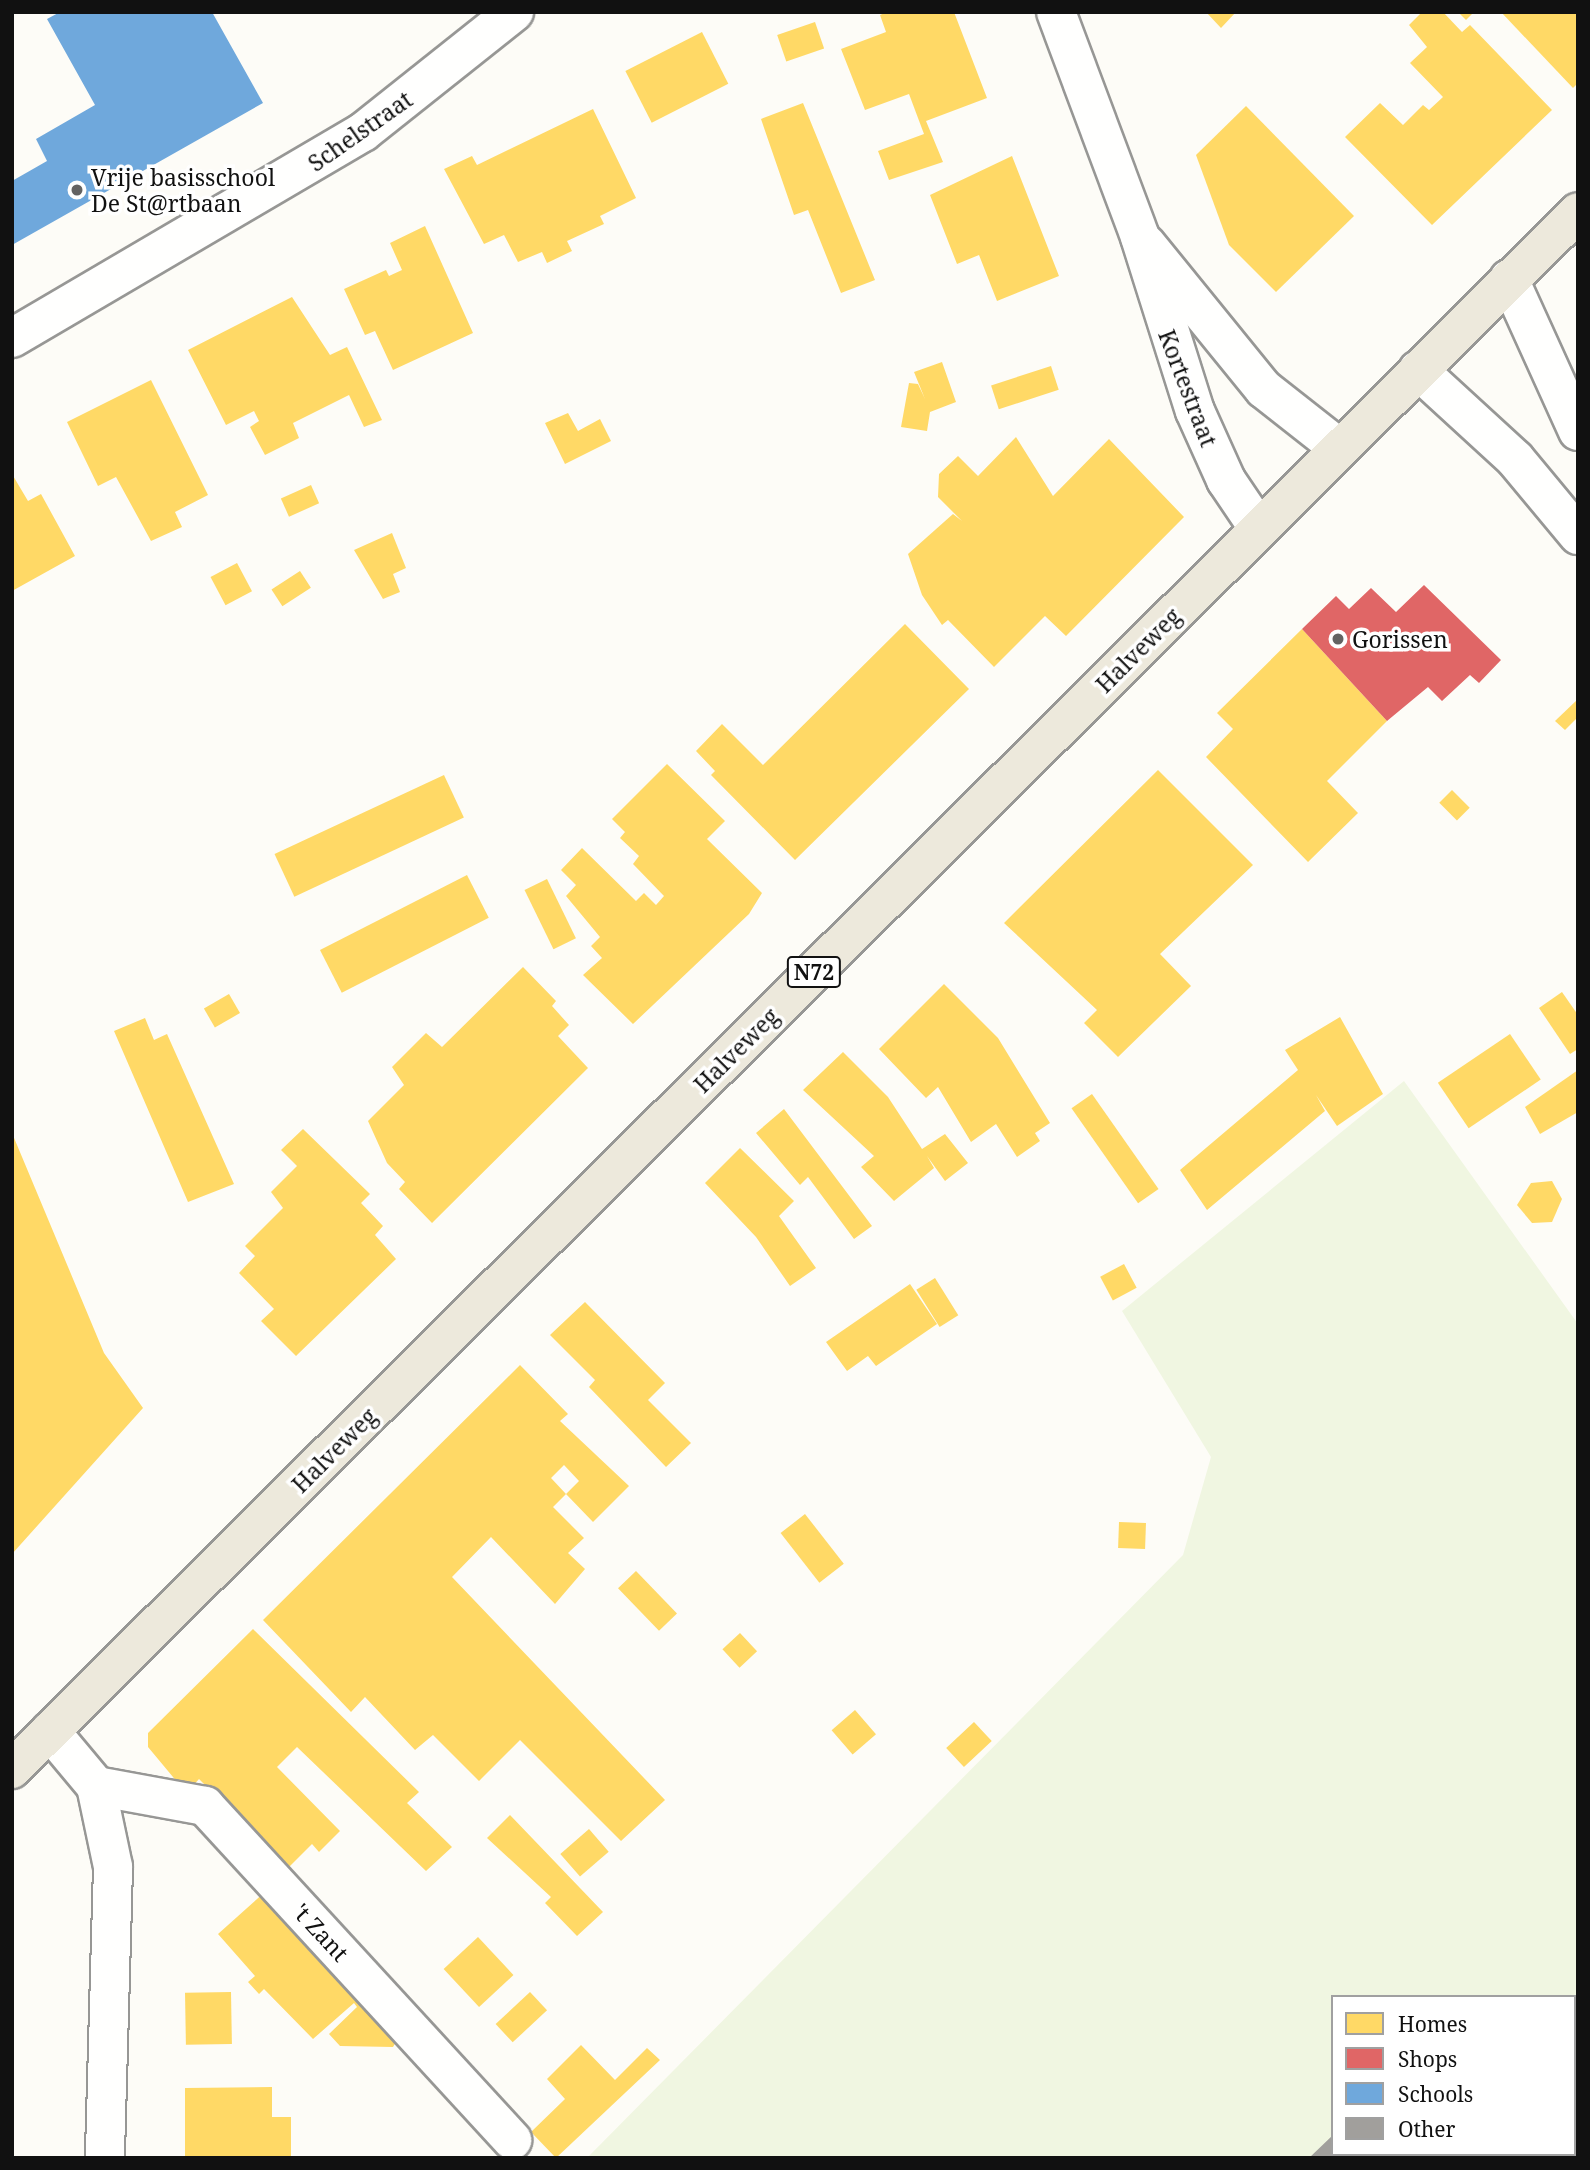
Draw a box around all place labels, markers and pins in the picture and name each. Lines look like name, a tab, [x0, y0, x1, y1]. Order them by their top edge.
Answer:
place label: Vrije basisschool De St@rtbaan	[91, 163, 275, 217]
marker: Vrije basisschool De St@rtbaan	[69, 182, 85, 198]
place label: Gorissen	[1352, 625, 1448, 653]
marker: Gorissen	[1330, 631, 1346, 647]

